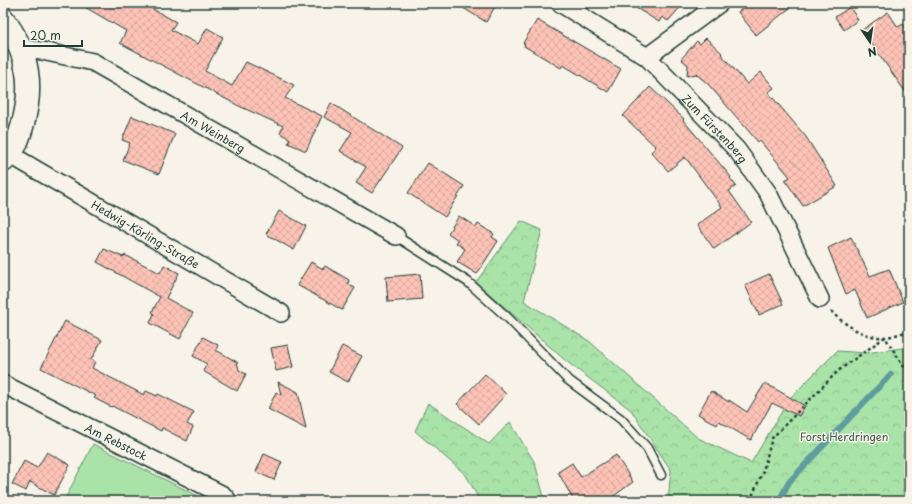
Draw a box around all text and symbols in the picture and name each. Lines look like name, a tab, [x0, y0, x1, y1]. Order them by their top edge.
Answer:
scale bar	[24, 22, 82, 48]
north arrow	[850, 22, 890, 62]
text: 20 m	[30, 26, 61, 44]
text: N	[866, 43, 879, 62]
street label: Zum Fürstenberg	[678, 90, 752, 166]
street label: Am Weinberg	[178, 106, 249, 156]
street label: Hedwig-Körling-Straße	[88, 195, 203, 272]
street label: Am Rebstock	[82, 418, 151, 464]
park label: Forst Herdringen	[800, 428, 888, 445]

